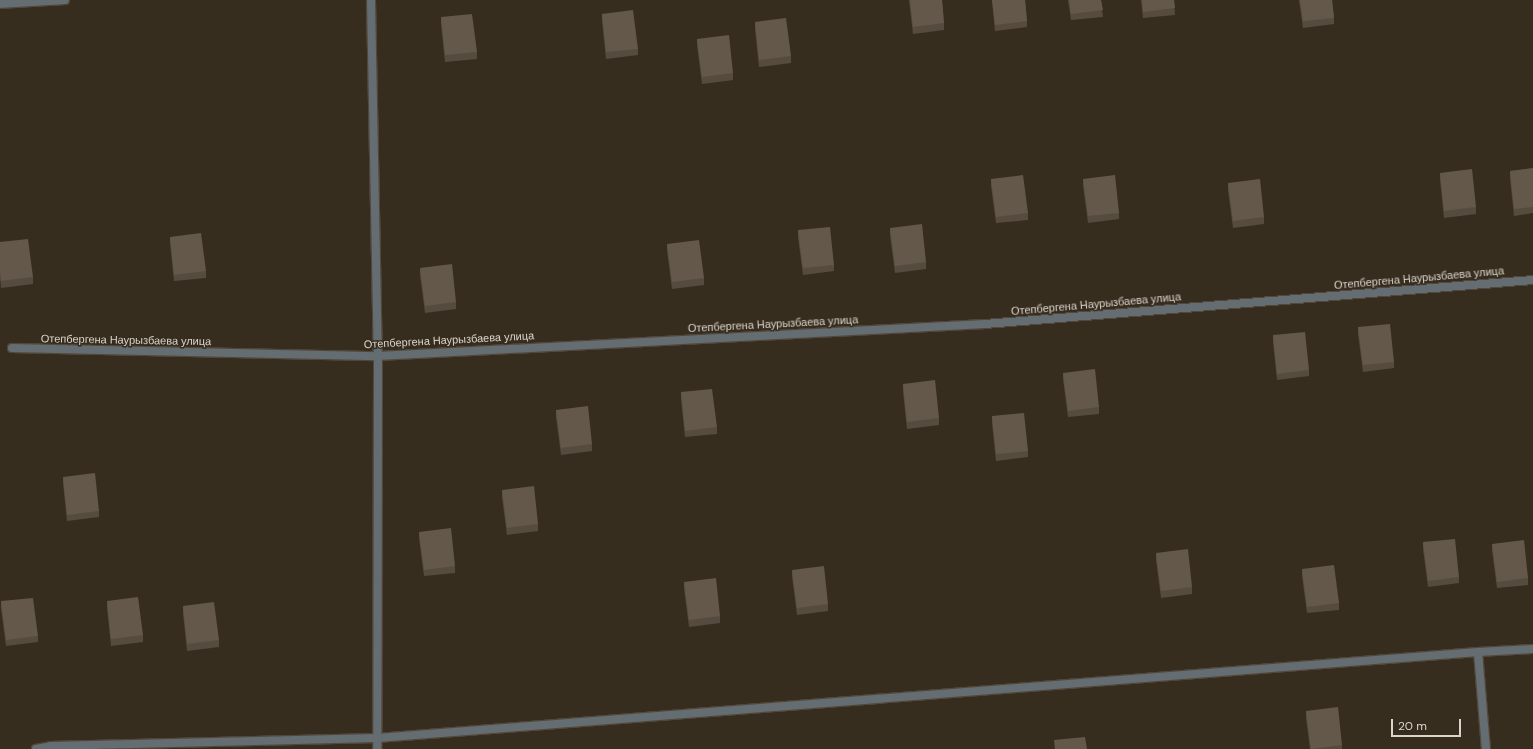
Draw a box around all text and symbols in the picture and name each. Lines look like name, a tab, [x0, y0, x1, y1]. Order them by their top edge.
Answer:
street label: Отепбергена Наурызбаева улица	[1333, 264, 1505, 292]
street label: Отепбергена Наурызбаева улица	[1010, 290, 1182, 318]
street label: Отепбергена Наурызбаева улица	[688, 313, 858, 335]
street label: Отепбергена Наурызбаева улица	[364, 329, 534, 351]
street label: Отепбергена Наурызбаева улица	[41, 332, 211, 348]
scale bar	[1393, 711, 1463, 737]
text: 20 m	[1398, 718, 1427, 734]

